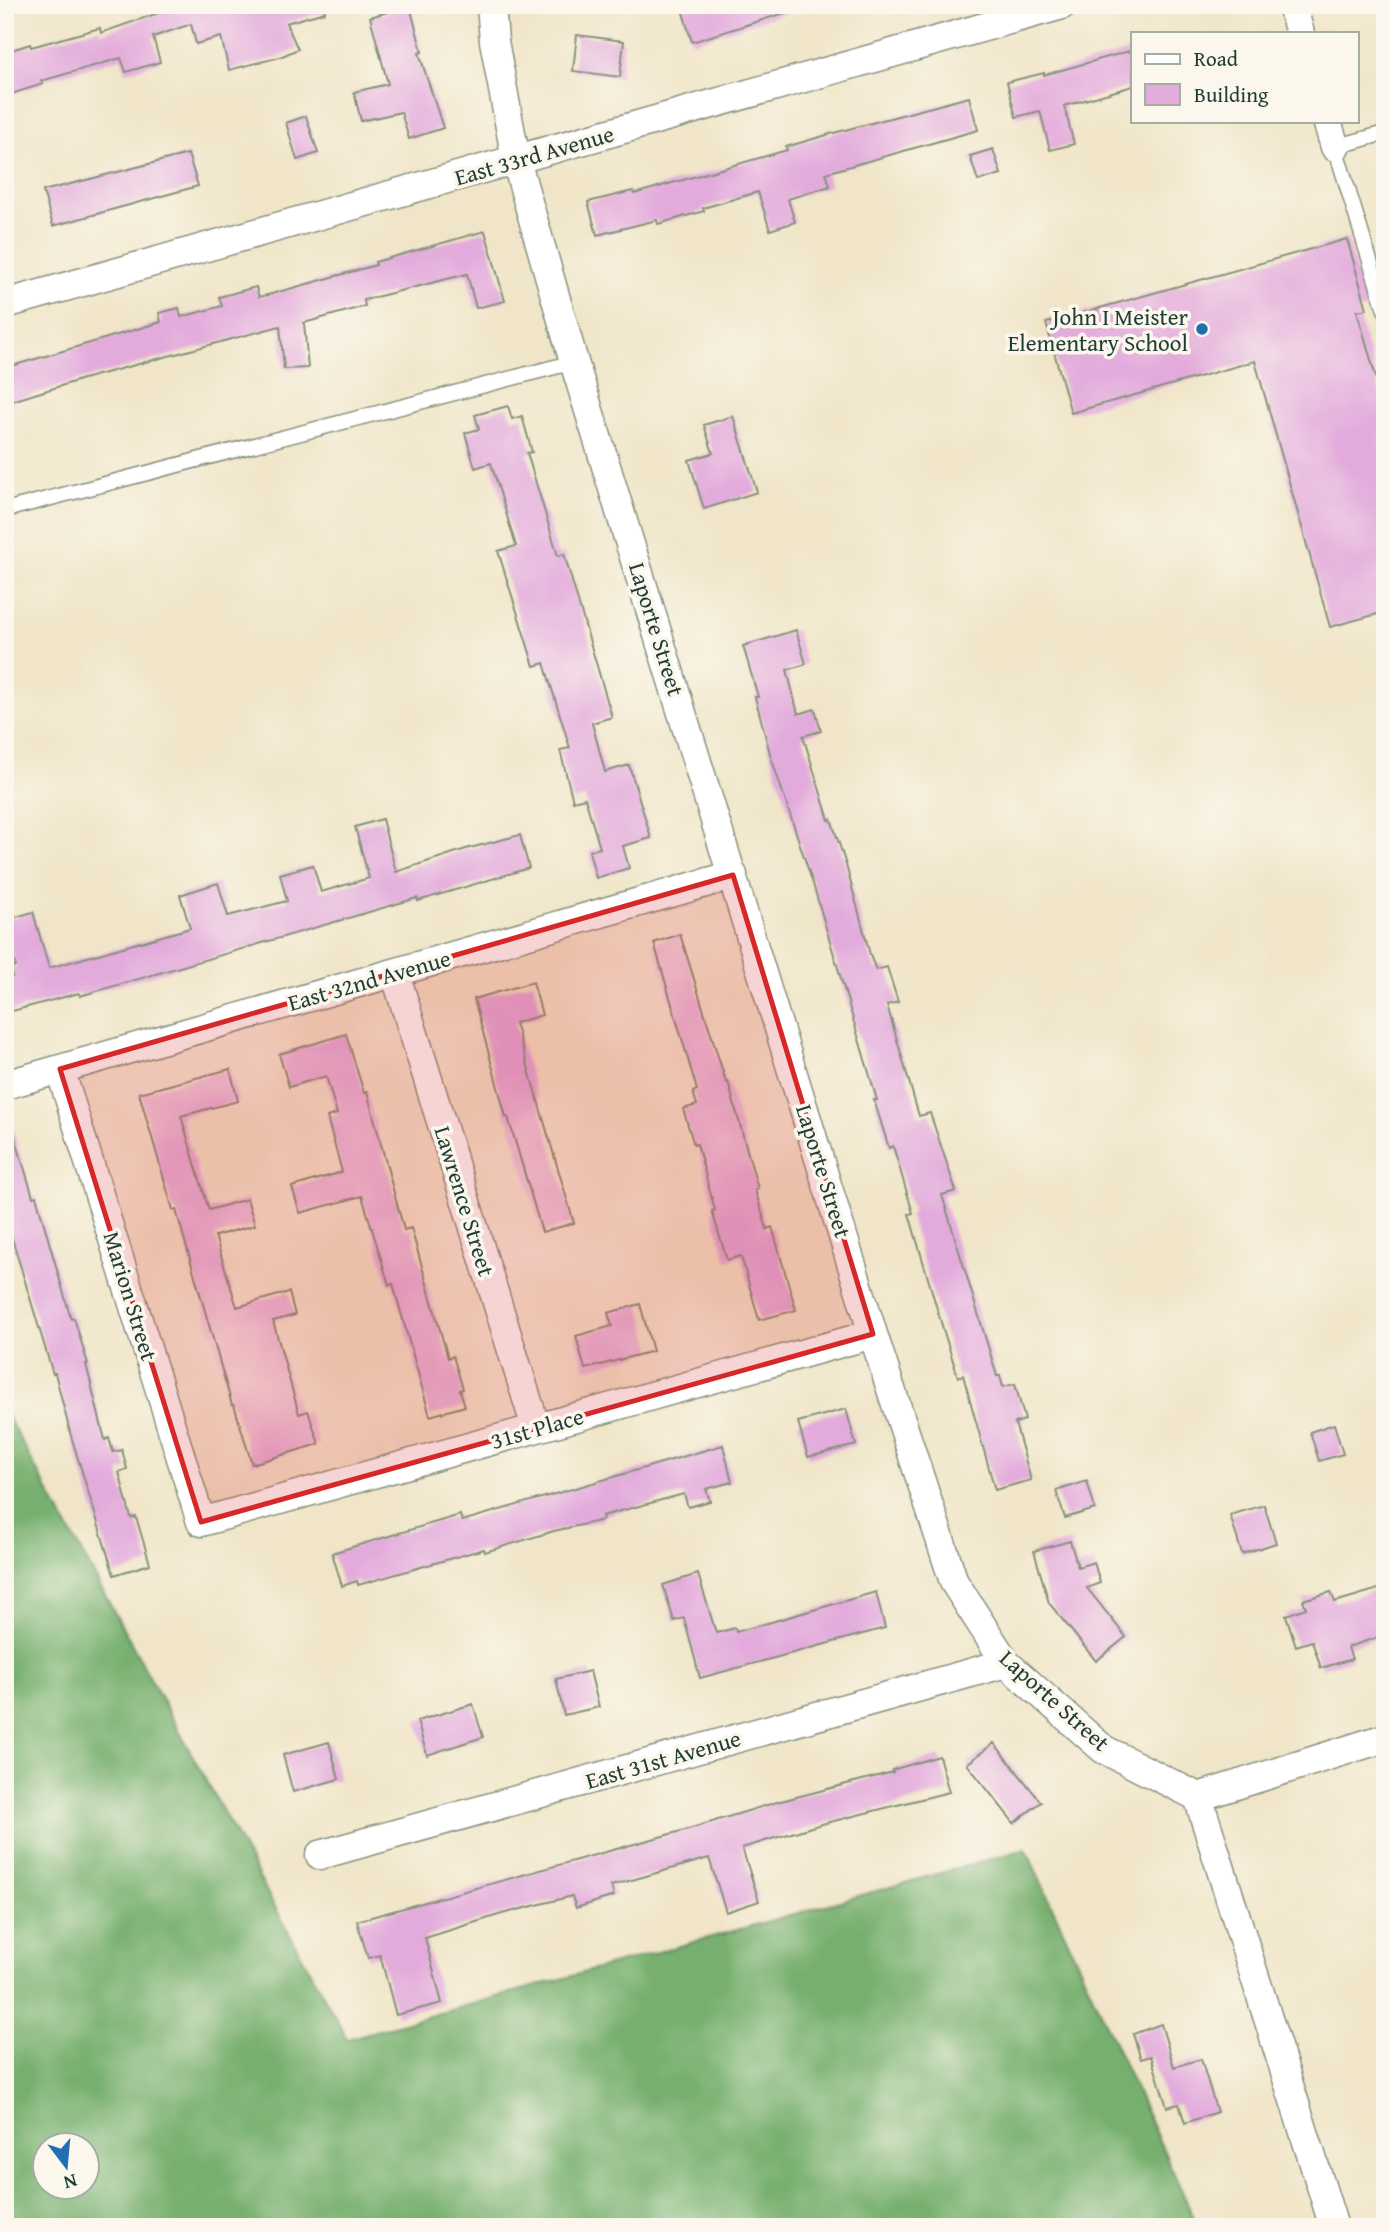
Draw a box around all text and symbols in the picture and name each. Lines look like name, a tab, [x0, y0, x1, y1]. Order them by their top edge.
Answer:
legend	[1131, 32, 1358, 122]
text: Road	[1194, 43, 1239, 74]
text: Building	[1194, 79, 1269, 110]
street label: East 33rd Avenue	[451, 117, 617, 193]
place label: John I Meister Elementary School	[1008, 300, 1189, 359]
marker: John I Meister Elementary School	[1194, 321, 1210, 337]
street label: Laporte Street	[621, 558, 693, 700]
street label: East 32nd Avenue	[284, 941, 454, 1019]
street label: Laporte Street	[788, 1100, 860, 1242]
street label: Lawrence Street	[427, 1122, 503, 1280]
street label: Marion Street	[96, 1227, 166, 1365]
street label: 31st Place	[487, 1399, 587, 1457]
street label: Laporte Street	[993, 1642, 1117, 1758]
street label: East 31st Avenue	[582, 1721, 744, 1797]
north arrow	[32, 2130, 102, 2200]
text: N	[60, 2167, 81, 2198]

